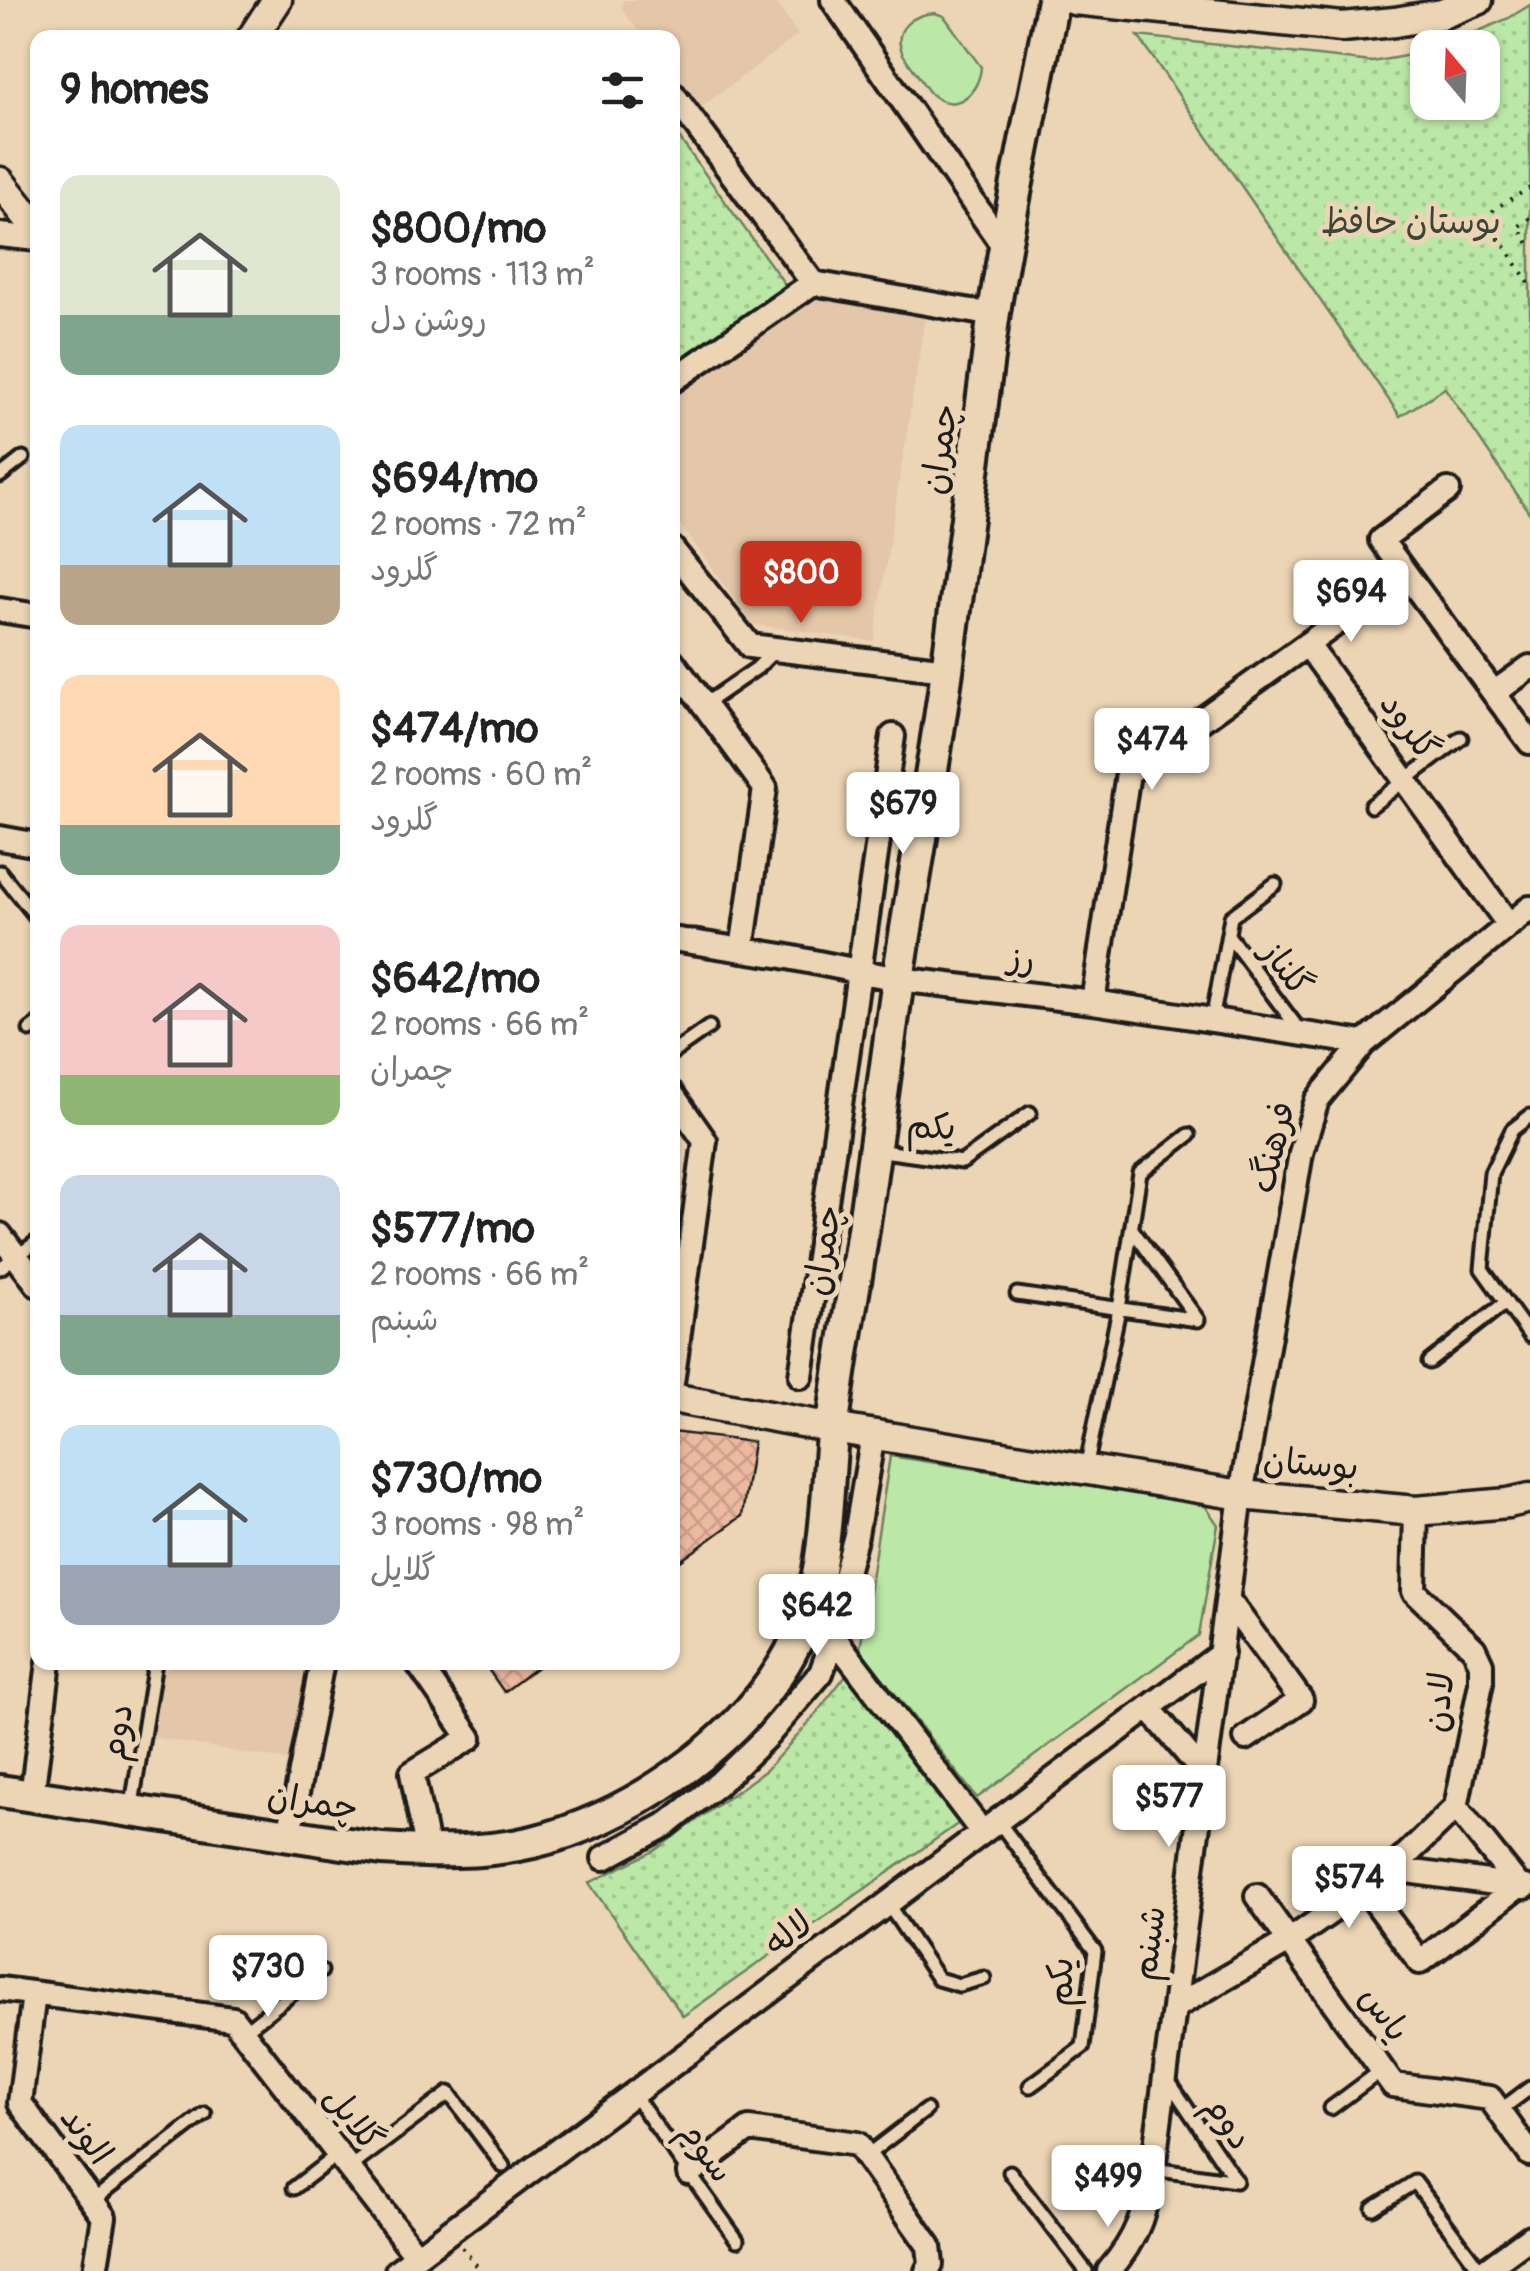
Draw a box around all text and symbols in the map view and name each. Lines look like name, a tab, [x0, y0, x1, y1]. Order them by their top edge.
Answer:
north arrow	[1410, 30, 1500, 120]
map controls	[1410, 30, 1500, 120]
icon: filters	[595, 63, 650, 118]
text: 9 homes	[60, 64, 209, 116]
park label: بوستان حافظ	[1321, 200, 1501, 244]
text: $800/mo	[370, 203, 546, 255]
icon: home	[140, 215, 260, 335]
text: 3 rooms · 113 m²	[370, 255, 595, 295]
text: روشن دل	[370, 300, 487, 340]
street label: چمران	[912, 401, 968, 497]
text: $694/mo	[370, 453, 538, 505]
icon: home	[140, 465, 260, 585]
text: 2 rooms · 72 m²	[370, 505, 587, 545]
pin: $800	[742, 541, 860, 626]
text: گلرود	[370, 550, 438, 590]
text: $800	[762, 553, 840, 593]
pin: $694	[1292, 560, 1410, 645]
text: $694	[1315, 572, 1387, 612]
street label: گلرود	[1369, 684, 1449, 770]
text: $474/mo	[370, 703, 539, 755]
pin: $474	[1093, 708, 1211, 793]
icon: home	[140, 715, 260, 835]
text: $474	[1116, 720, 1188, 760]
text: 2 rooms · 60 m²	[370, 755, 592, 795]
pin: $679	[844, 772, 962, 857]
text: $679	[868, 784, 938, 824]
text: گلرود	[370, 800, 438, 840]
street label: گلناز	[1249, 929, 1322, 1006]
street label: رز	[1003, 935, 1038, 982]
text: $642/mo	[370, 953, 540, 1005]
icon: home	[140, 965, 260, 1085]
text: 2 rooms · 66 m²	[370, 1005, 589, 1045]
text: چمران	[370, 1050, 453, 1090]
street label: فرهنگ	[1240, 1097, 1306, 1198]
street label: یکم	[905, 1104, 957, 1154]
street label: چمران	[794, 1202, 852, 1299]
text: $577/mo	[370, 1203, 535, 1255]
icon: home	[140, 1215, 260, 1335]
text: 2 rooms · 66 m²	[370, 1255, 589, 1295]
text: شبنم	[370, 1300, 438, 1340]
street label: بوستان	[1261, 1438, 1360, 1490]
text: $730/mo	[370, 1453, 542, 1505]
icon: home	[140, 1465, 260, 1585]
text: 3 rooms · 98 m²	[370, 1505, 584, 1545]
text: گلایل	[370, 1550, 436, 1590]
pin: $642	[758, 1574, 876, 1659]
text: $642	[781, 1586, 853, 1626]
street label: لادن	[1413, 1669, 1465, 1735]
street label: دوم	[91, 1701, 147, 1764]
pin: $577	[1110, 1765, 1228, 1850]
street label: چمران	[264, 1773, 361, 1831]
text: $577	[1135, 1777, 1203, 1817]
pin: $574	[1290, 1846, 1408, 1931]
text: $574	[1314, 1858, 1384, 1898]
street label: لاله	[756, 1901, 821, 1966]
street label: شبنم	[1122, 1903, 1180, 1984]
pin: $730	[209, 1935, 327, 2020]
text: $730	[231, 1947, 305, 1987]
street label: یکم	[1039, 1957, 1087, 2007]
street label: یاس	[1349, 1977, 1419, 2050]
street label: گلایل	[314, 2077, 393, 2161]
street label: دوم	[1191, 2087, 1262, 2161]
street label: الوند	[50, 2098, 122, 2174]
street label: سوم	[666, 2112, 744, 2194]
pin: $499	[1049, 2145, 1167, 2230]
text: $499	[1074, 2157, 1142, 2197]

